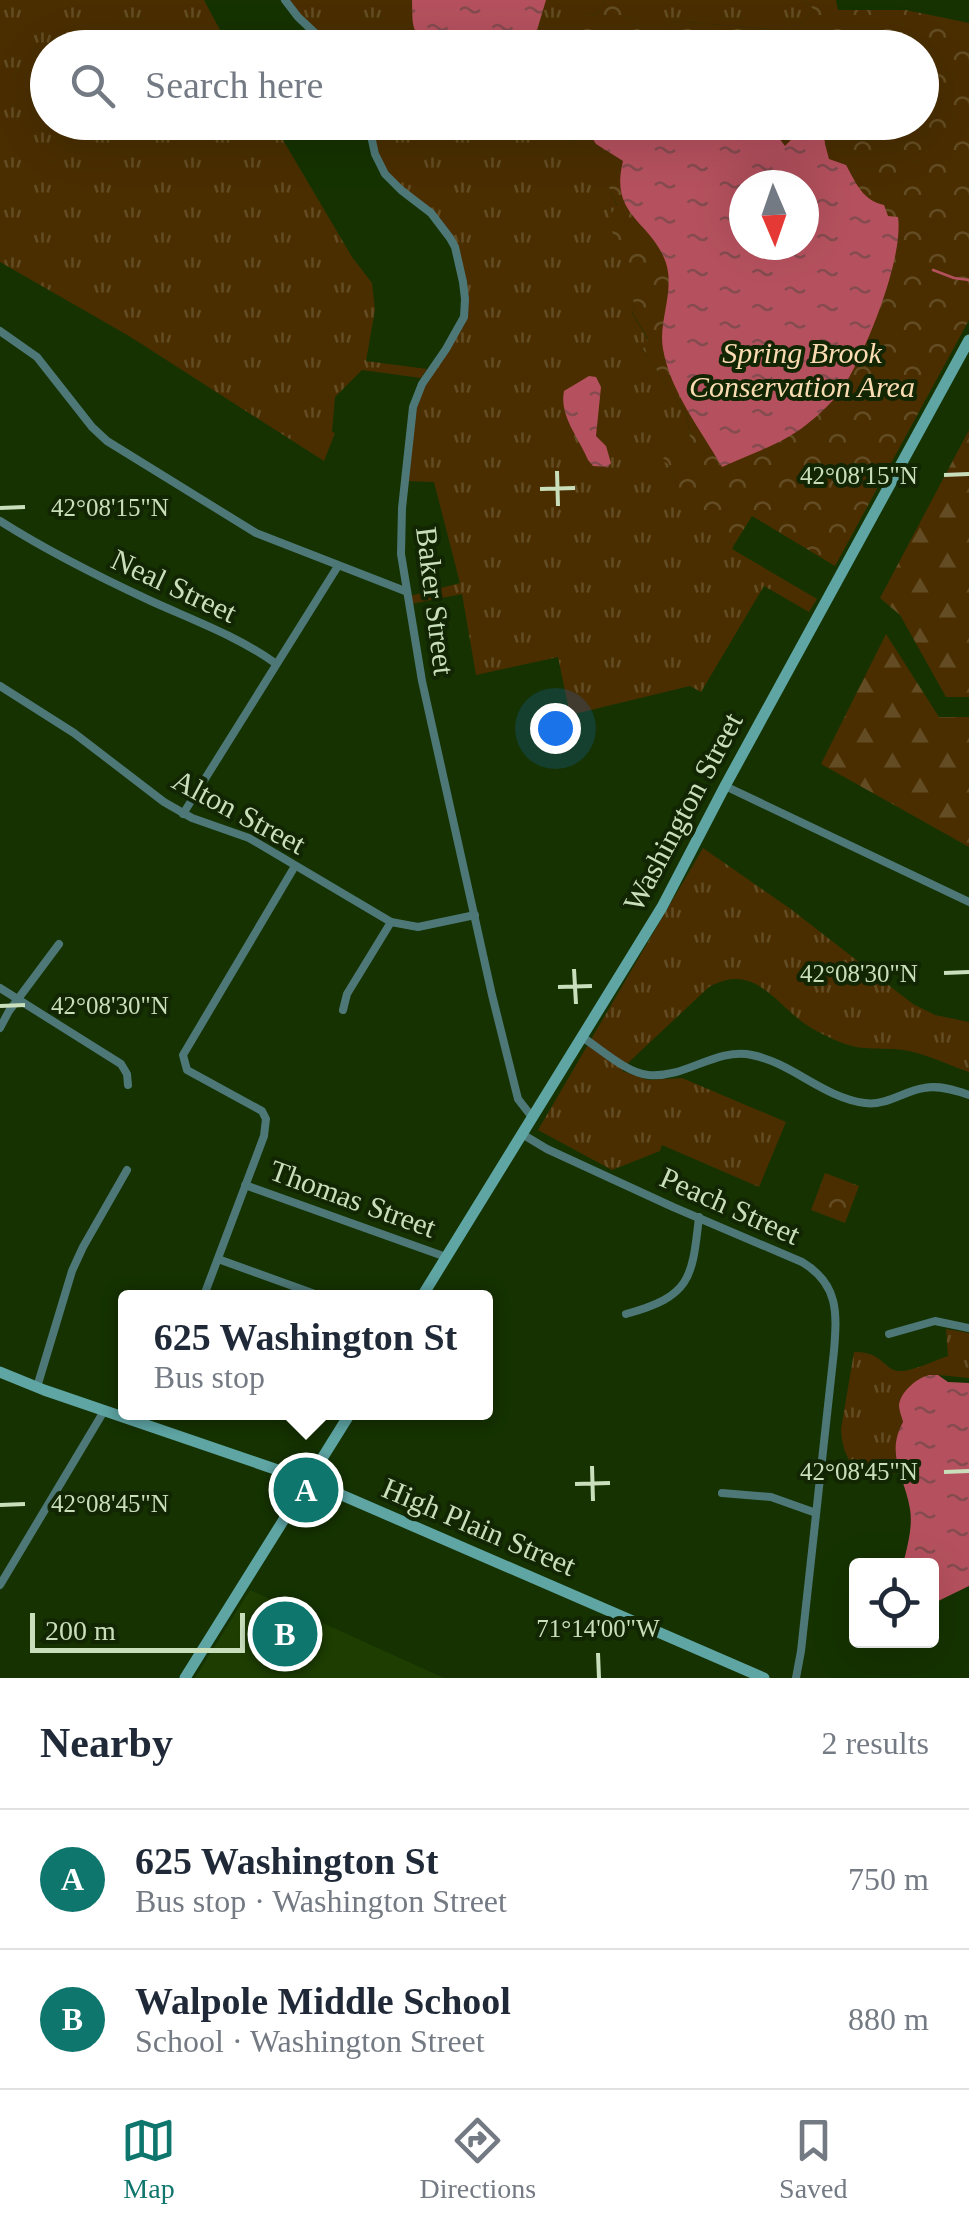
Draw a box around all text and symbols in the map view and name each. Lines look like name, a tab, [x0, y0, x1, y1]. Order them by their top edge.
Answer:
search box	[30, 30, 939, 140]
icon: search	[65, 58, 120, 113]
text: Search here	[145, 64, 323, 106]
north arrow	[729, 170, 819, 260]
park label: Spring Brook Conservation Area	[689, 336, 915, 403]
text: 42°08'15"N	[800, 462, 918, 489]
text: 42°08'15"N	[51, 494, 169, 521]
street label: Baker Street	[410, 525, 461, 678]
street label: Neal Street	[106, 542, 243, 629]
your location	[530, 703, 581, 754]
street label: Washington Street	[616, 706, 749, 917]
street label: Alton Street	[167, 763, 312, 861]
text: 42°08'30"N	[800, 960, 918, 987]
text: 42°08'30"N	[51, 992, 169, 1019]
street label: Thomas Street	[266, 1153, 441, 1244]
street label: Peach Street	[655, 1160, 806, 1251]
popup	[118, 1290, 493, 1420]
text: 625 Washington St	[154, 1316, 457, 1358]
text: Bus stop	[154, 1359, 265, 1395]
pin: A	[274, 1452, 338, 1528]
text: 42°08'45"N	[800, 1458, 918, 1485]
street label: High Plain Street	[378, 1471, 581, 1582]
text: 42°08'45"N	[51, 1490, 169, 1517]
map controls	[849, 1558, 939, 1648]
button: locate	[849, 1558, 939, 1648]
pin: B	[252, 1596, 318, 1672]
scale bar	[30, 1608, 245, 1652]
text: 200 m	[45, 1615, 116, 1646]
text: 71°14'00"W	[536, 1615, 660, 1642]
text: Nearby	[40, 1720, 173, 1766]
text: 2 results	[821, 1725, 929, 1761]
text: 625 Washington St	[135, 1840, 438, 1882]
text: A	[61, 1861, 84, 1897]
text: 750 m	[848, 1861, 929, 1897]
text: Bus stop · Washington Street	[135, 1883, 507, 1919]
text: Walpole Middle School	[135, 1980, 511, 2022]
text: B	[62, 2001, 83, 2037]
text: 880 m	[848, 2001, 929, 2037]
text: School · Washington Street	[135, 2023, 485, 2059]
tab: Map	[121, 2113, 176, 2205]
tab: Directions	[419, 2113, 536, 2205]
tab: Saved	[779, 2113, 848, 2205]

